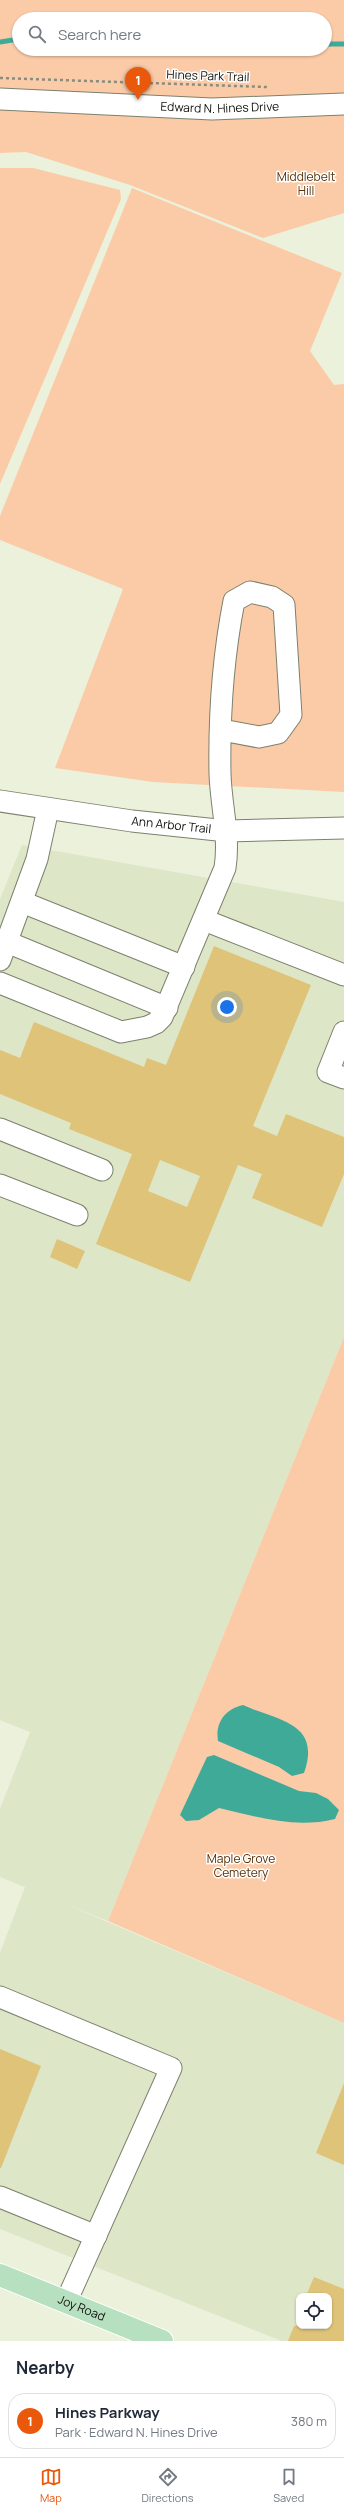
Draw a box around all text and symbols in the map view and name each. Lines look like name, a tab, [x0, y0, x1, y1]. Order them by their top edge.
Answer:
search box	[12, 12, 332, 56]
icon: search	[26, 23, 48, 45]
text: Search here	[58, 24, 141, 45]
street label: Hines Park Trail	[166, 66, 250, 85]
pin: 1	[125, 67, 151, 100]
street label: Edward N. Hines Drive	[160, 97, 279, 117]
park label: Middlebelt Hill	[277, 168, 336, 199]
street label: Ann Arbor Trail	[131, 812, 212, 837]
your location	[217, 997, 237, 1017]
park label: Maple Grove Cemetery	[207, 1850, 275, 1881]
street label: Joy Road	[55, 2290, 108, 2325]
map controls	[296, 2293, 332, 2329]
button: locate	[296, 2293, 332, 2329]
text: Nearby	[16, 2356, 74, 2379]
text: Hines Parkway	[55, 2402, 160, 2423]
text: 1	[27, 2412, 33, 2430]
text: 380 m	[291, 2412, 327, 2430]
text: Park · Edward N. Hines Drive	[55, 2423, 218, 2441]
tab: Map	[40, 2466, 62, 2505]
tab: Directions	[141, 2466, 194, 2505]
tab: Saved	[273, 2466, 304, 2505]

